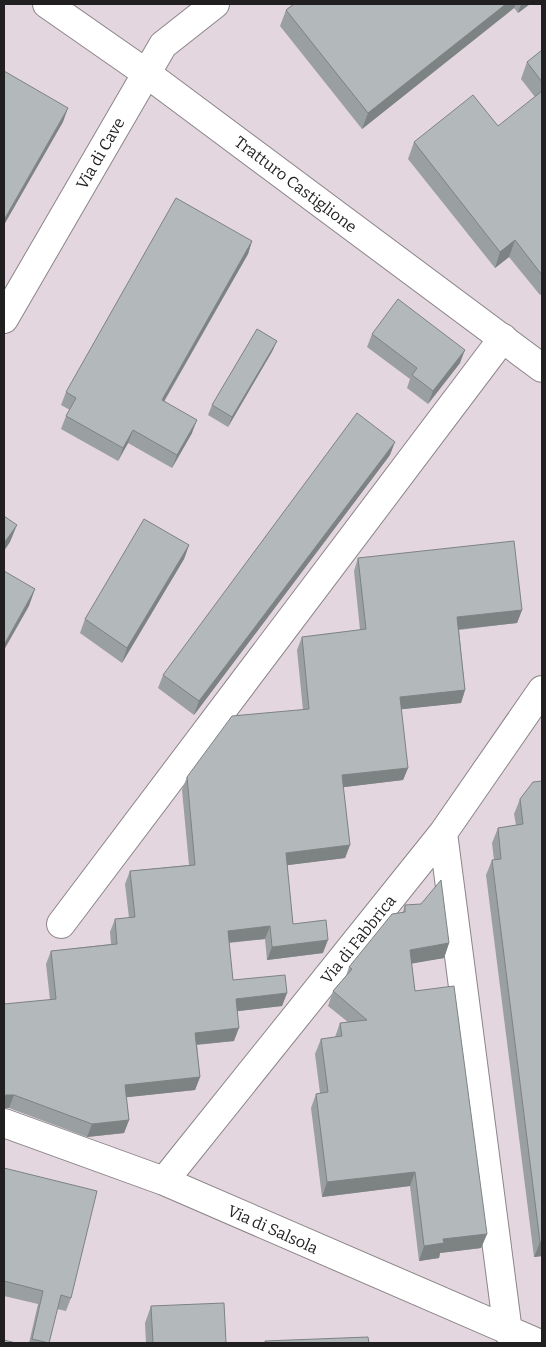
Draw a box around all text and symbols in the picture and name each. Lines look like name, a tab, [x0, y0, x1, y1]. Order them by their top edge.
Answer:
street label: Via di Cave	[72, 114, 129, 192]
street label: Tratturo Castiglione	[231, 132, 361, 237]
street label: Via di Fabbrica	[317, 891, 400, 987]
street label: Via di Salsola	[225, 1201, 321, 1258]

